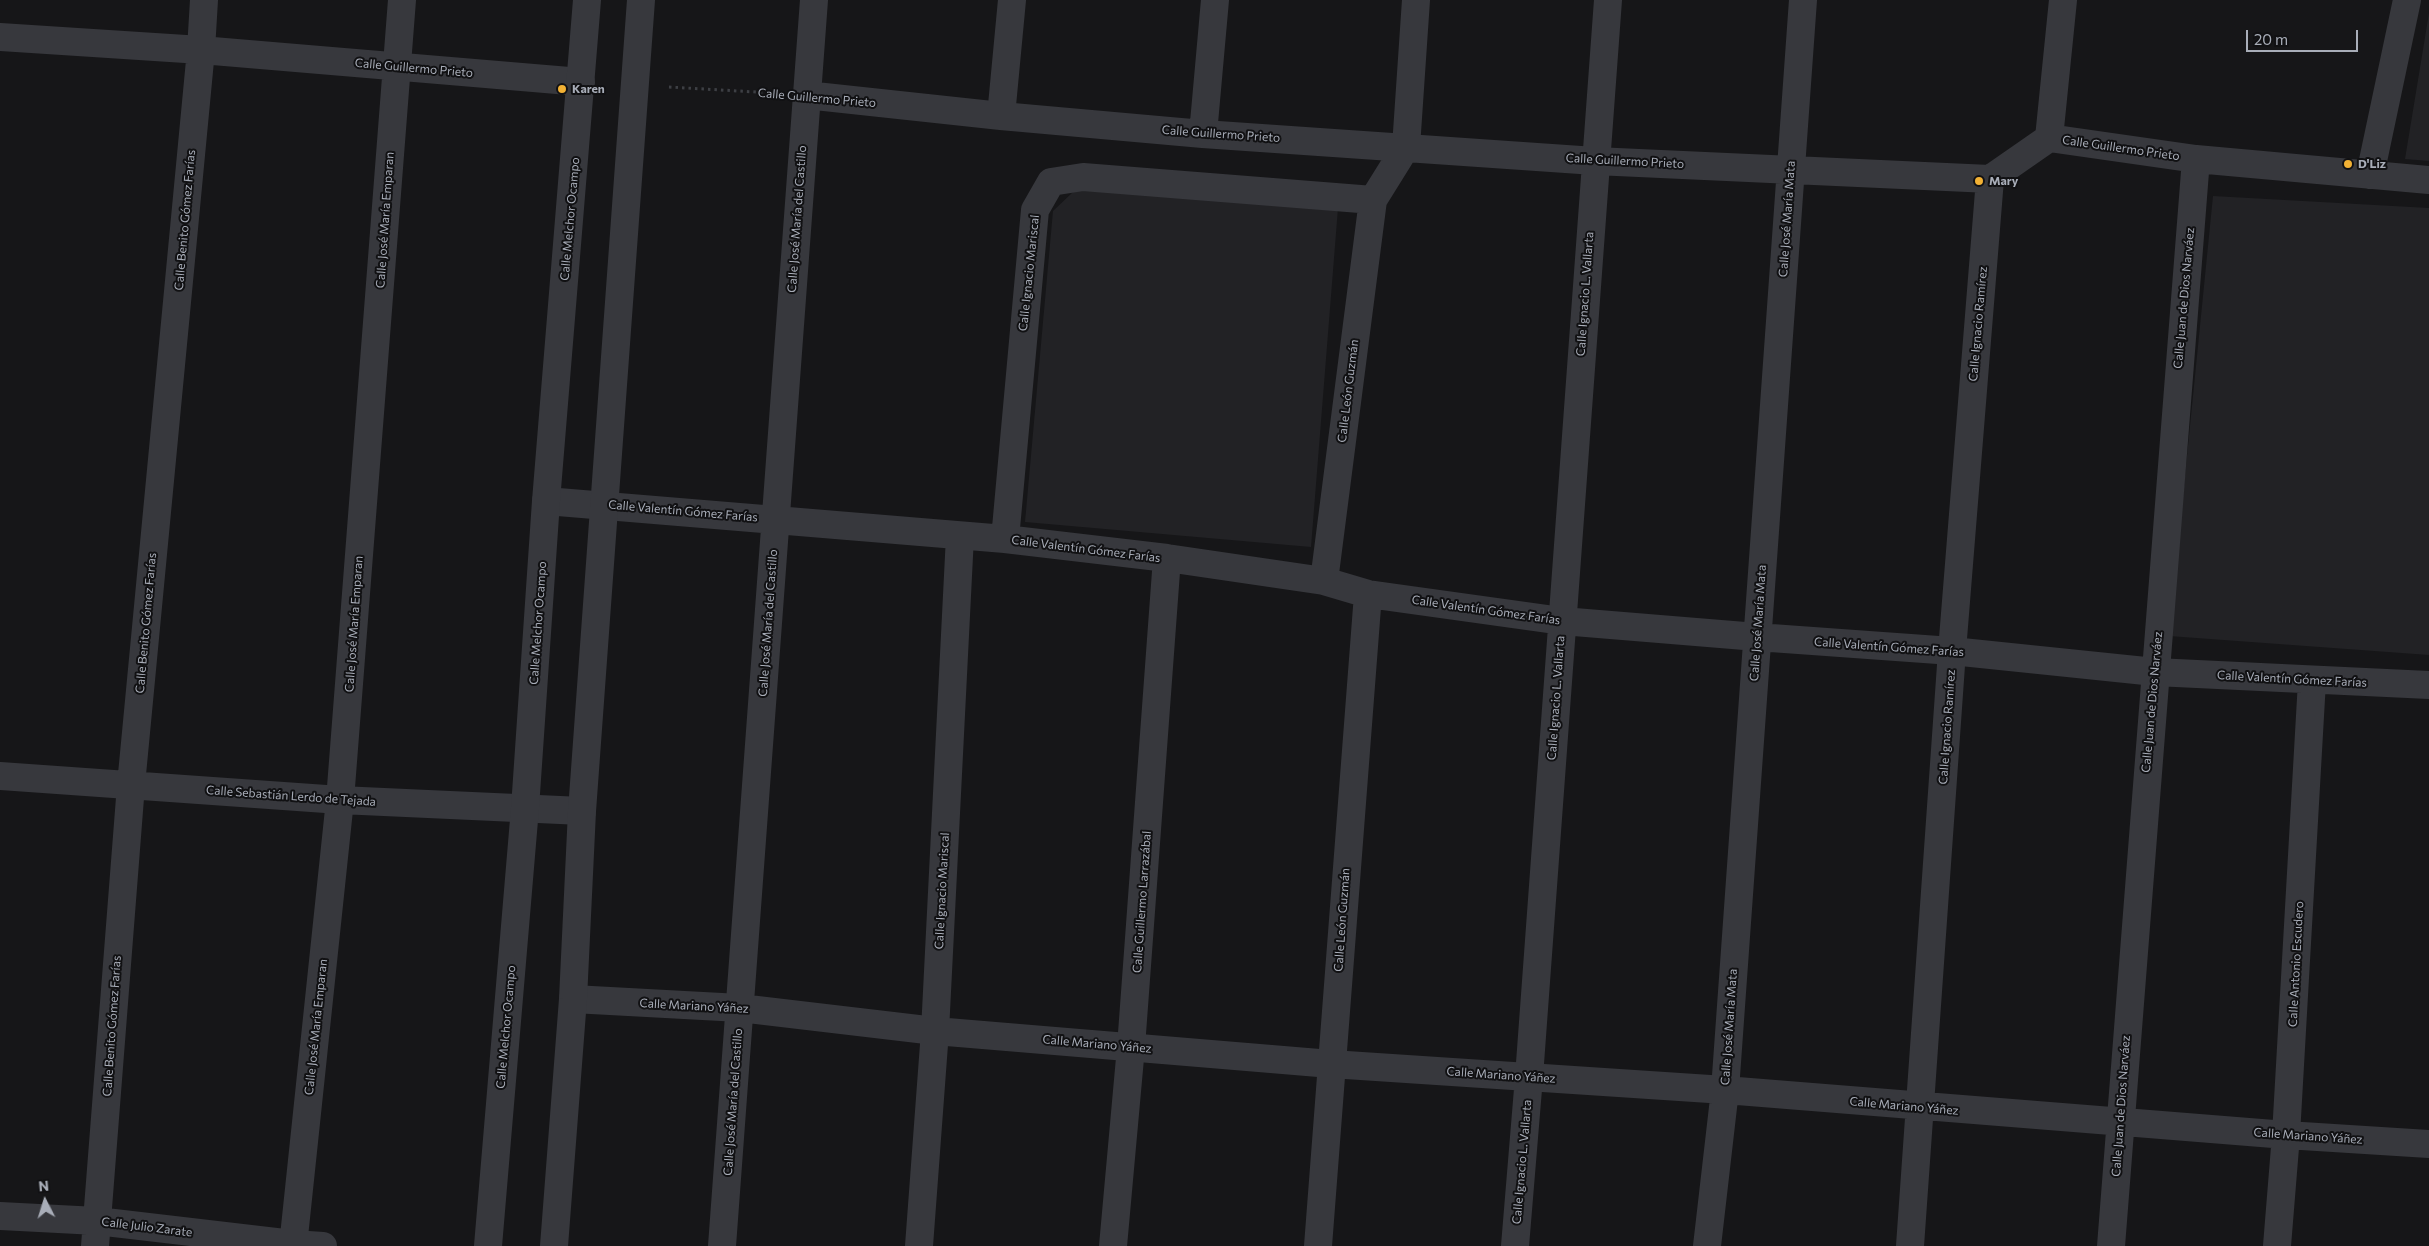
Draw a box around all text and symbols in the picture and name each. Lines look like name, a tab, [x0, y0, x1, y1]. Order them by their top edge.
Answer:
scale bar	[2249, 20, 2362, 52]
text: 20 m	[2254, 30, 2288, 48]
street label: Calle Guillermo Prieto	[354, 56, 474, 80]
place label: Karen	[572, 82, 605, 96]
marker: Karen	[556, 83, 568, 95]
street label: Calle Guillermo Prieto	[757, 86, 877, 110]
street label: Calle Guillermo Prieto	[1161, 123, 1281, 145]
street label: Calle Guillermo Prieto	[2061, 133, 2181, 163]
street label: Calle José María del Castillo	[785, 145, 809, 293]
street label: Calle Benito Gómez Farías	[172, 149, 198, 291]
street label: Calle José María Emparan	[373, 151, 397, 289]
street label: Calle Guillermo Prieto	[1565, 151, 1685, 171]
street label: Calle Melchor Ocampo	[557, 157, 583, 281]
place label: D'Liz	[2358, 157, 2386, 171]
marker: D'Liz	[2342, 158, 2354, 170]
street label: Calle José María Mata	[1776, 160, 1798, 278]
place label: Mary	[1989, 174, 2018, 188]
marker: Mary	[1973, 175, 1985, 187]
street label: Calle Ignacio Mariscal	[1016, 214, 1042, 332]
street label: Calle Juan de Dios Narváez	[2171, 227, 2197, 369]
street label: Calle Ignacio L. Vallarta	[1573, 231, 1597, 357]
street label: Calle Ignacio Ramírez	[1966, 266, 1990, 382]
street label: Calle León Guzmán	[1335, 339, 1361, 443]
street label: Calle Valentín Gómez Farías	[608, 497, 758, 525]
street label: Calle Valentín Gómez Farías	[1011, 533, 1161, 565]
street label: Calle José María del Castillo	[756, 549, 780, 697]
street label: Calle Benito Gómez Farías	[133, 552, 159, 694]
street label: Calle José María Emparan	[342, 555, 366, 693]
street label: Calle Melchor Ocampo	[526, 561, 550, 685]
street label: Calle José María Mata	[1747, 564, 1769, 682]
street label: Calle Valentín Gómez Farías	[1411, 592, 1561, 628]
street label: Calle Juan de Dios Narváez	[2139, 631, 2165, 773]
street label: Calle Ignacio L. Vallarta	[1544, 635, 1568, 761]
street label: Calle Valentín Gómez Farías	[1814, 635, 1964, 659]
street label: Calle Valentín Gómez Farías	[2217, 668, 2367, 690]
street label: Calle Ignacio Ramírez	[1936, 669, 1958, 785]
street label: Calle Sebastián Lerdo de Tejada	[206, 783, 376, 809]
street label: Calle Guillermo Larrazábal	[1130, 830, 1154, 974]
street label: Calle Ignacio Mariscal	[932, 832, 952, 950]
street label: Calle León Guzmán	[1331, 868, 1353, 972]
street label: Calle Antonio Escudero	[2286, 901, 2306, 1027]
street label: Calle Benito Gómez Farías	[100, 955, 124, 1097]
street label: Calle José María Emparan	[302, 958, 330, 1096]
street label: Calle Melchor Ocampo	[493, 965, 519, 1089]
street label: Calle José María Mata	[1718, 968, 1740, 1086]
street label: Calle Mariano Yáñez	[639, 996, 749, 1016]
street label: Calle José María del Castillo	[721, 1028, 745, 1176]
street label: Calle Mariano Yáñez	[1042, 1032, 1152, 1056]
street label: Calle Juan de Dios Narváez	[2109, 1035, 2133, 1177]
street label: Calle Mariano Yáñez	[1446, 1064, 1556, 1086]
street label: Calle Mariano Yáñez	[1849, 1094, 1959, 1118]
street label: Calle Ignacio L. Vallarta	[1509, 1099, 1535, 1225]
street label: Calle Mariano Yáñez	[2253, 1125, 2363, 1147]
north arrow	[20, 1176, 70, 1226]
text: N	[38, 1177, 50, 1194]
street label: Calle Julio Zarate	[101, 1214, 193, 1240]

